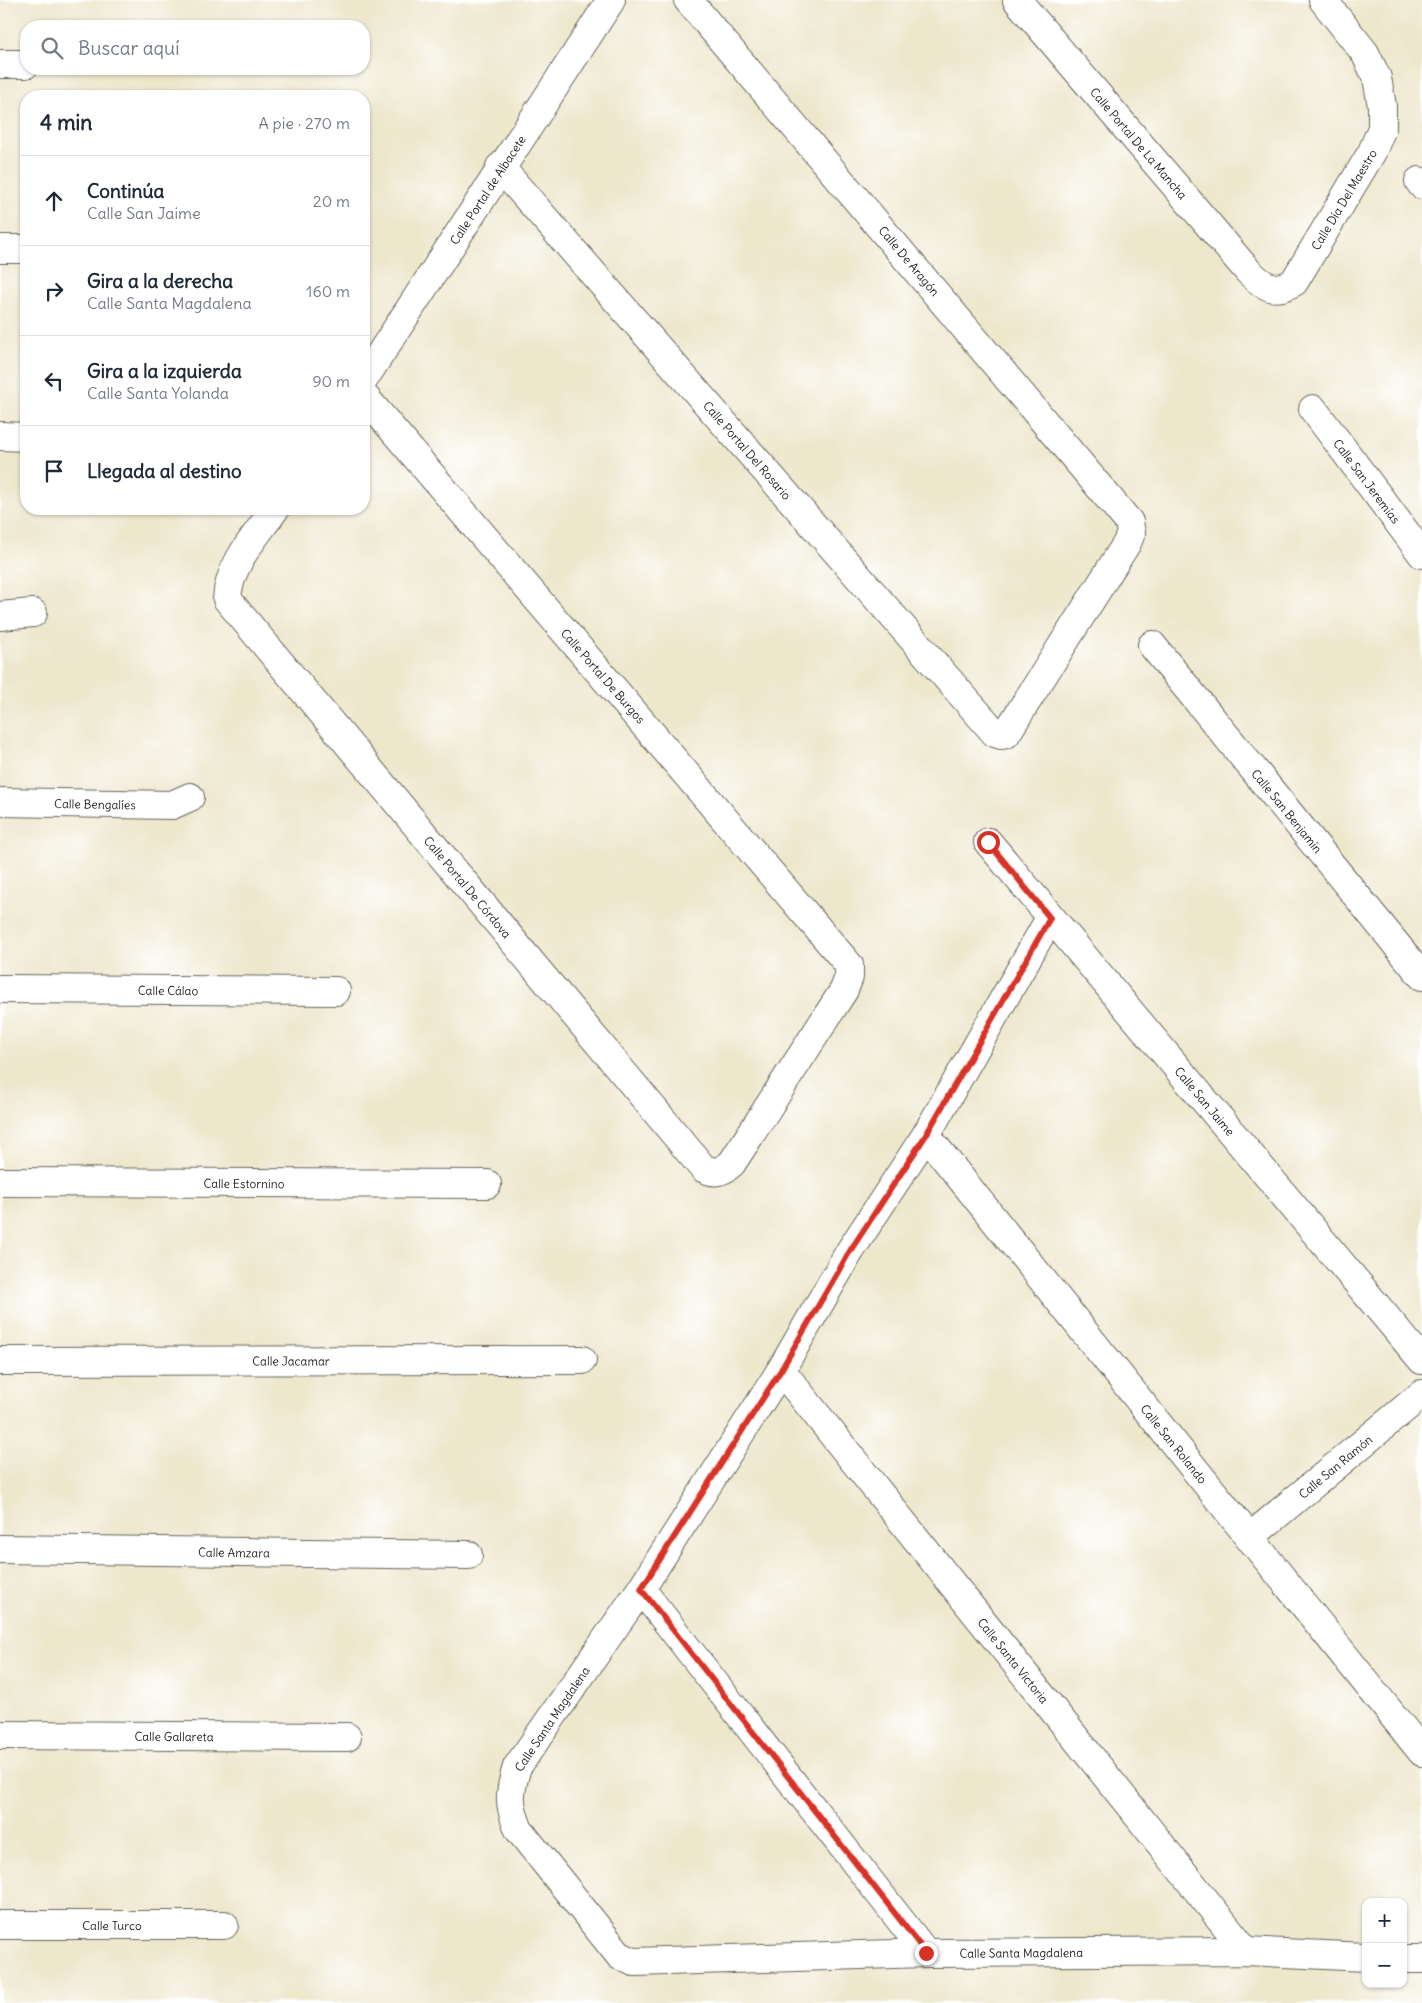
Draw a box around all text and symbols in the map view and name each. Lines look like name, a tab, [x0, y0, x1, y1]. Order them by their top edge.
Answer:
search box	[20, 20, 370, 75]
icon: search	[38, 34, 66, 62]
text: Buscar aquí	[78, 36, 179, 60]
street label: Calle Portal De La Mancha	[1087, 84, 1191, 202]
text: 4 min	[40, 109, 92, 136]
text: A pie · 270 m	[258, 113, 350, 133]
street label: Calle Portal de Albacete	[446, 132, 528, 247]
street label: Calle Día Del Maestro	[1308, 146, 1380, 253]
text: Continúa	[87, 179, 164, 203]
icon: ahead	[40, 187, 68, 215]
text: 20 m	[313, 191, 350, 211]
text: Calle San Jaime	[87, 203, 201, 223]
street label: Calle De Aragón	[875, 223, 943, 299]
text: Gira a la derecha	[87, 269, 233, 293]
icon: right	[40, 277, 68, 305]
text: 160 m	[306, 281, 350, 301]
text: Calle Santa Magdalena	[87, 293, 252, 313]
text: Gira a la izquierda	[87, 359, 242, 383]
icon: left	[40, 367, 68, 395]
text: 90 m	[312, 371, 350, 391]
text: Calle Santa Yolanda	[87, 383, 229, 403]
street label: Calle Portal Del Rosario	[700, 398, 795, 503]
street label: Calle San Jeremías	[1330, 436, 1404, 526]
icon: arrive	[40, 457, 68, 485]
text: Llegada al destino	[87, 459, 242, 483]
street label: Calle Portal De Burgos	[558, 626, 648, 726]
street label: Calle San Benjamín	[1249, 766, 1326, 856]
street label: Calle Bengalíes	[54, 795, 136, 812]
route start	[977, 831, 1000, 854]
street label: Calle Portal De Córdova	[421, 833, 515, 941]
street label: Calle Cálao	[138, 982, 198, 998]
street label: Calle San Jaime	[1172, 1064, 1238, 1139]
street label: Calle Estornino	[203, 1175, 285, 1191]
street label: Calle Jacamar	[252, 1353, 330, 1368]
street label: Calle San Rolando	[1138, 1401, 1211, 1486]
street label: Calle San Ramón	[1295, 1431, 1375, 1501]
street label: Calle Amzara	[198, 1544, 270, 1560]
street label: Calle Santa Victoria	[975, 1615, 1052, 1706]
street label: Calle Santa Magdalena	[511, 1663, 593, 1774]
street label: Calle Gallareta	[134, 1728, 214, 1744]
map controls	[1362, 1898, 1407, 1988]
button: +	[1362, 1898, 1407, 1943]
street label: Calle Turco	[82, 1918, 142, 1933]
route end	[915, 1942, 938, 1965]
button: −	[1362, 1943, 1407, 1988]
street label: Calle Santa Magdalena	[959, 1945, 1083, 1960]

